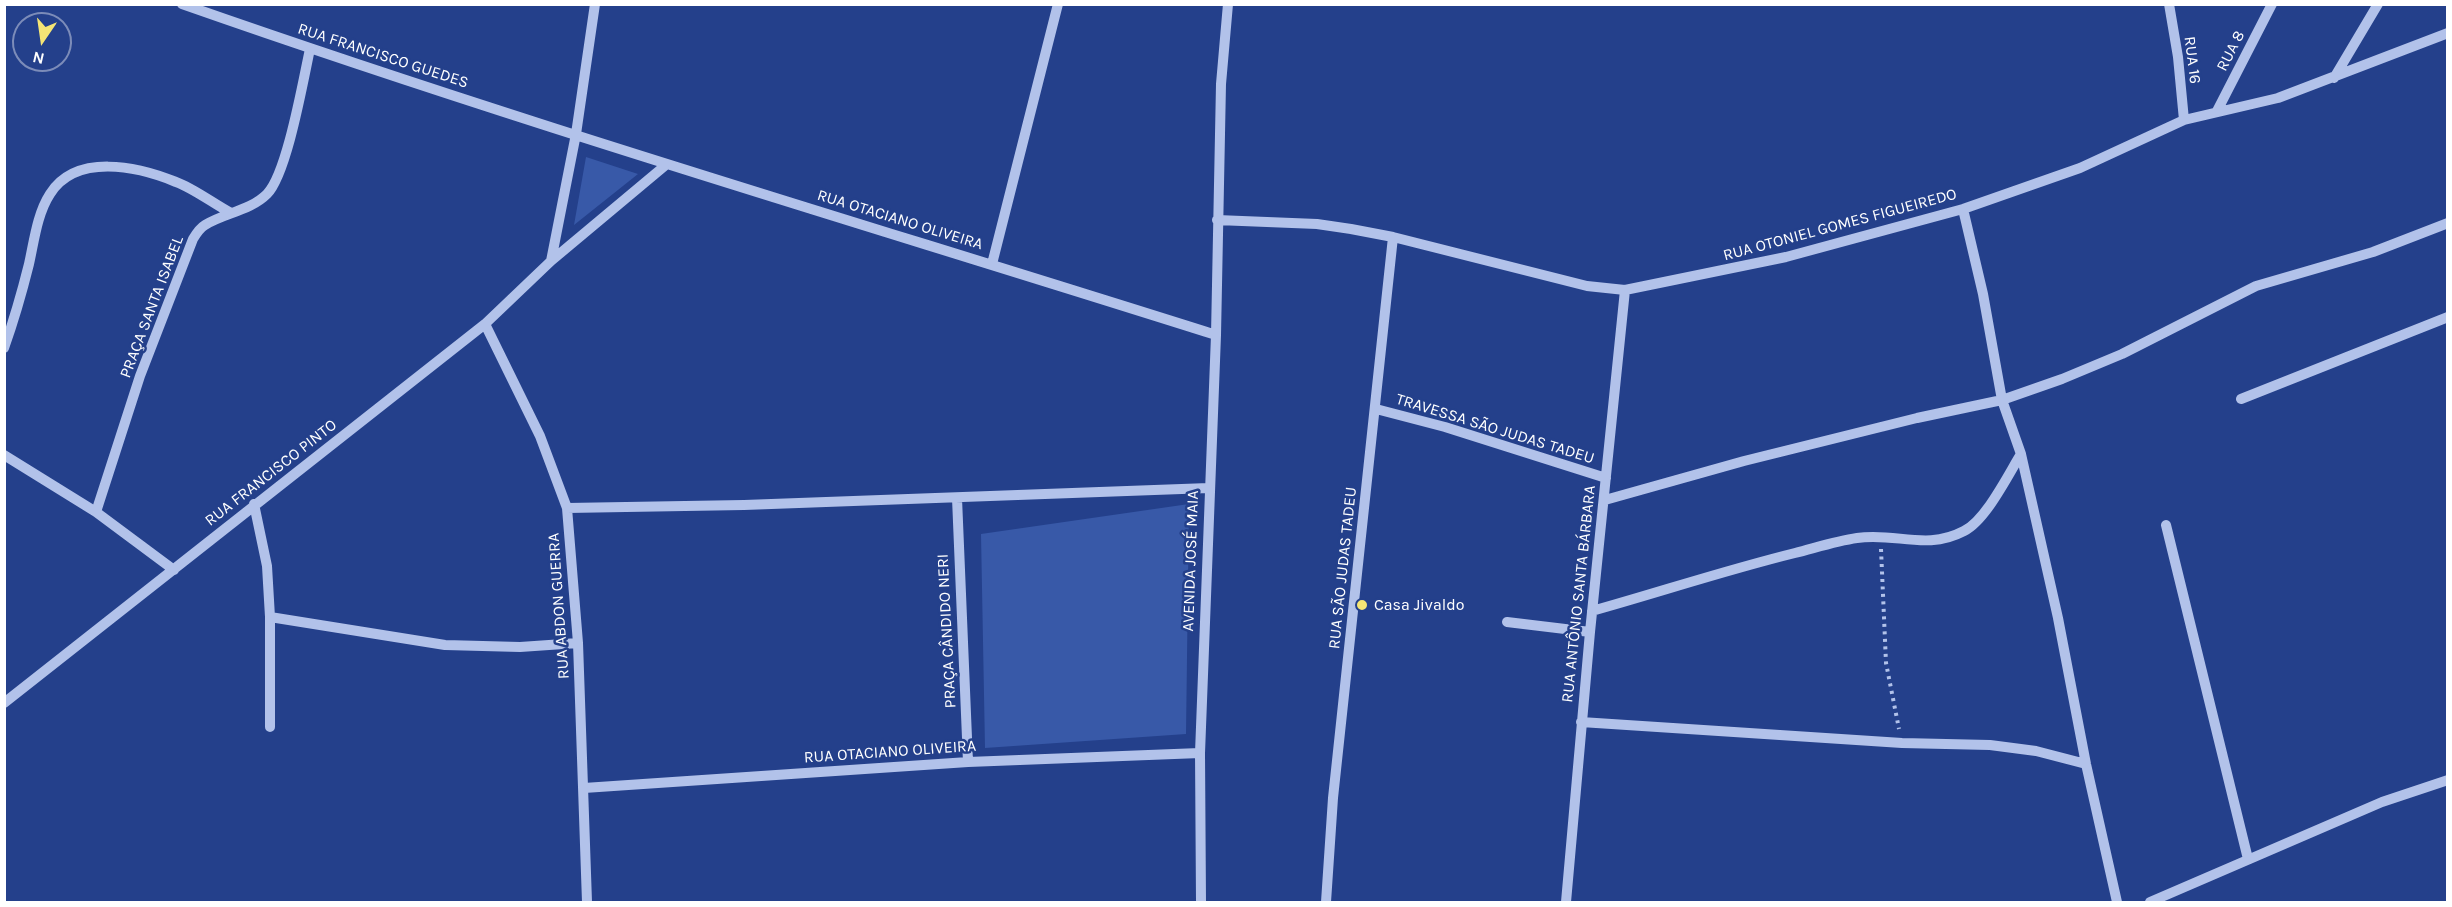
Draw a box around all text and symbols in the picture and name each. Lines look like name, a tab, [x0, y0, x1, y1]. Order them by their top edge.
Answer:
north arrow	[12, 12, 72, 72]
street label: RUA FRANCISCO GUEDES	[295, 19, 471, 93]
street label: RUA 8	[2213, 27, 2249, 75]
street label: RUA 16	[2180, 35, 2204, 85]
text: N	[31, 48, 46, 69]
street label: RUA OTONIEL GOMES FIGUEIREDO	[1721, 185, 1959, 265]
street label: RUA OTACIANO OLIVEIRA	[815, 186, 985, 254]
street label: PRAÇA SANTA ISABEL	[116, 233, 188, 381]
street label: TRAVESSA SÃO JUDAS TADEU	[1393, 390, 1597, 468]
street label: RUA FRANCISCO PINTO	[201, 416, 341, 530]
street label: RUA ANTÔNIO SANTA BÁRBARA	[1558, 484, 1600, 704]
street label: RUA SÃO JUDAS TADEU	[1325, 486, 1361, 650]
street label: AVENIDA JOSÉ MAIA	[1179, 490, 1203, 632]
street label: RUA ABDON GUERRA	[544, 532, 574, 680]
street label: PRAÇA CÂNDIDO NERI	[933, 553, 961, 709]
place label: Casa Jivaldo	[1374, 595, 1464, 615]
marker: Casa Jivaldo	[1355, 598, 1369, 612]
street label: RUA OTACIANO OLIVEIRA	[803, 736, 977, 768]

